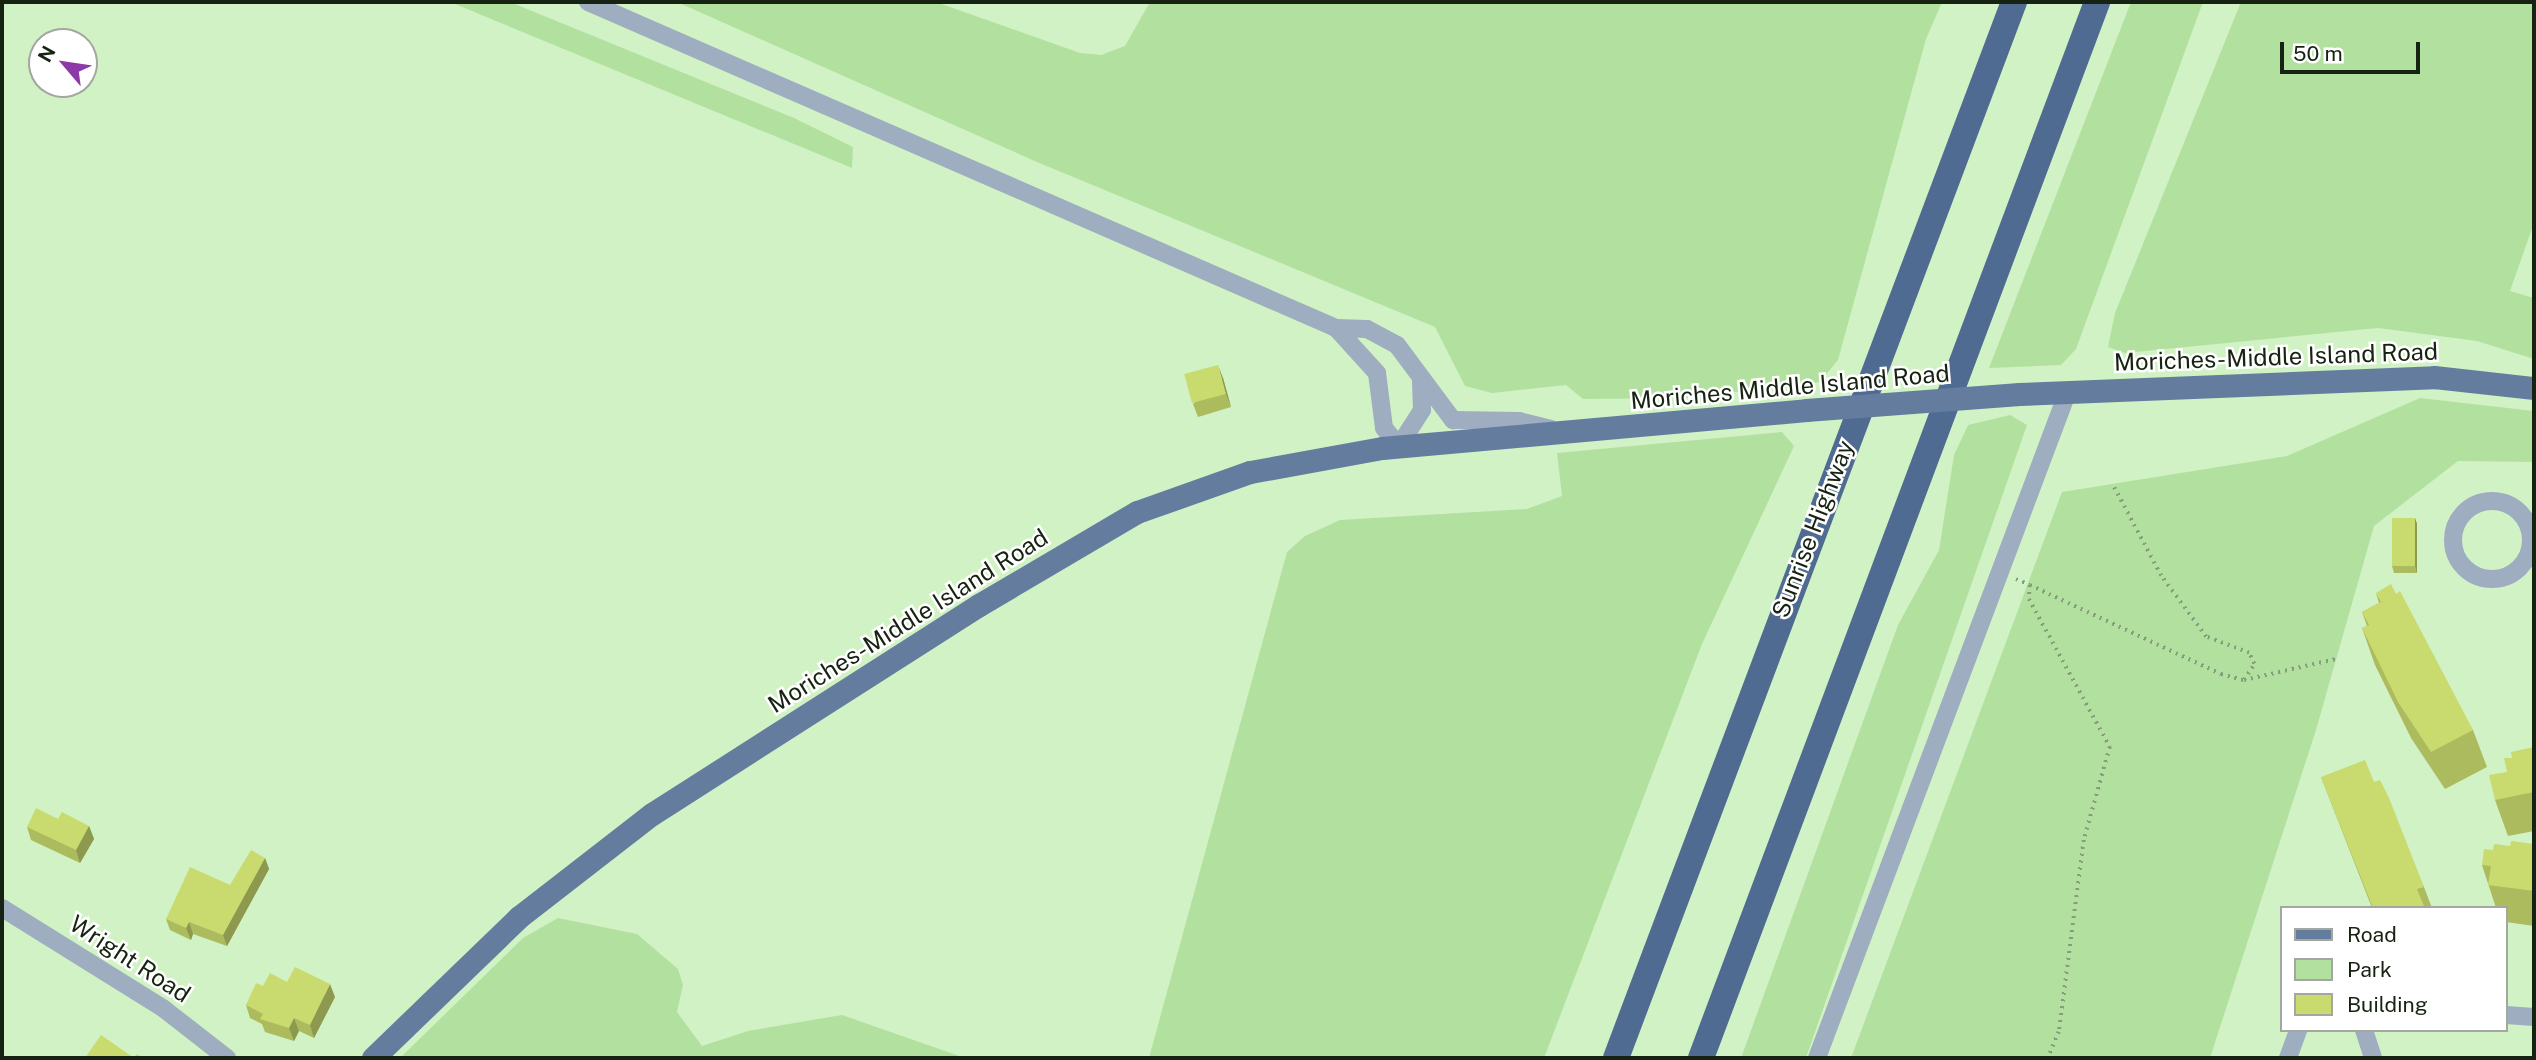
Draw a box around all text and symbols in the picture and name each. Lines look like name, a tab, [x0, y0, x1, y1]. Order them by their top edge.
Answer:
north arrow	[28, 28, 98, 98]
scale bar	[2284, 28, 2424, 72]
text: 50 m	[2293, 41, 2343, 66]
text: N	[33, 42, 60, 66]
street label: Moriches-Middle Island Road	[2113, 337, 2439, 377]
street label: Moriches Middle Island Road	[1629, 359, 1951, 415]
street label: Sunrise Highway	[1766, 436, 1860, 622]
street label: Moriches-Middle Island Road	[763, 523, 1053, 719]
legend	[2280, 906, 2508, 1032]
street label: Wright Road	[64, 909, 196, 1009]
text: Road	[2347, 922, 2397, 947]
text: Park	[2347, 957, 2392, 982]
text: Building	[2347, 992, 2428, 1017]

